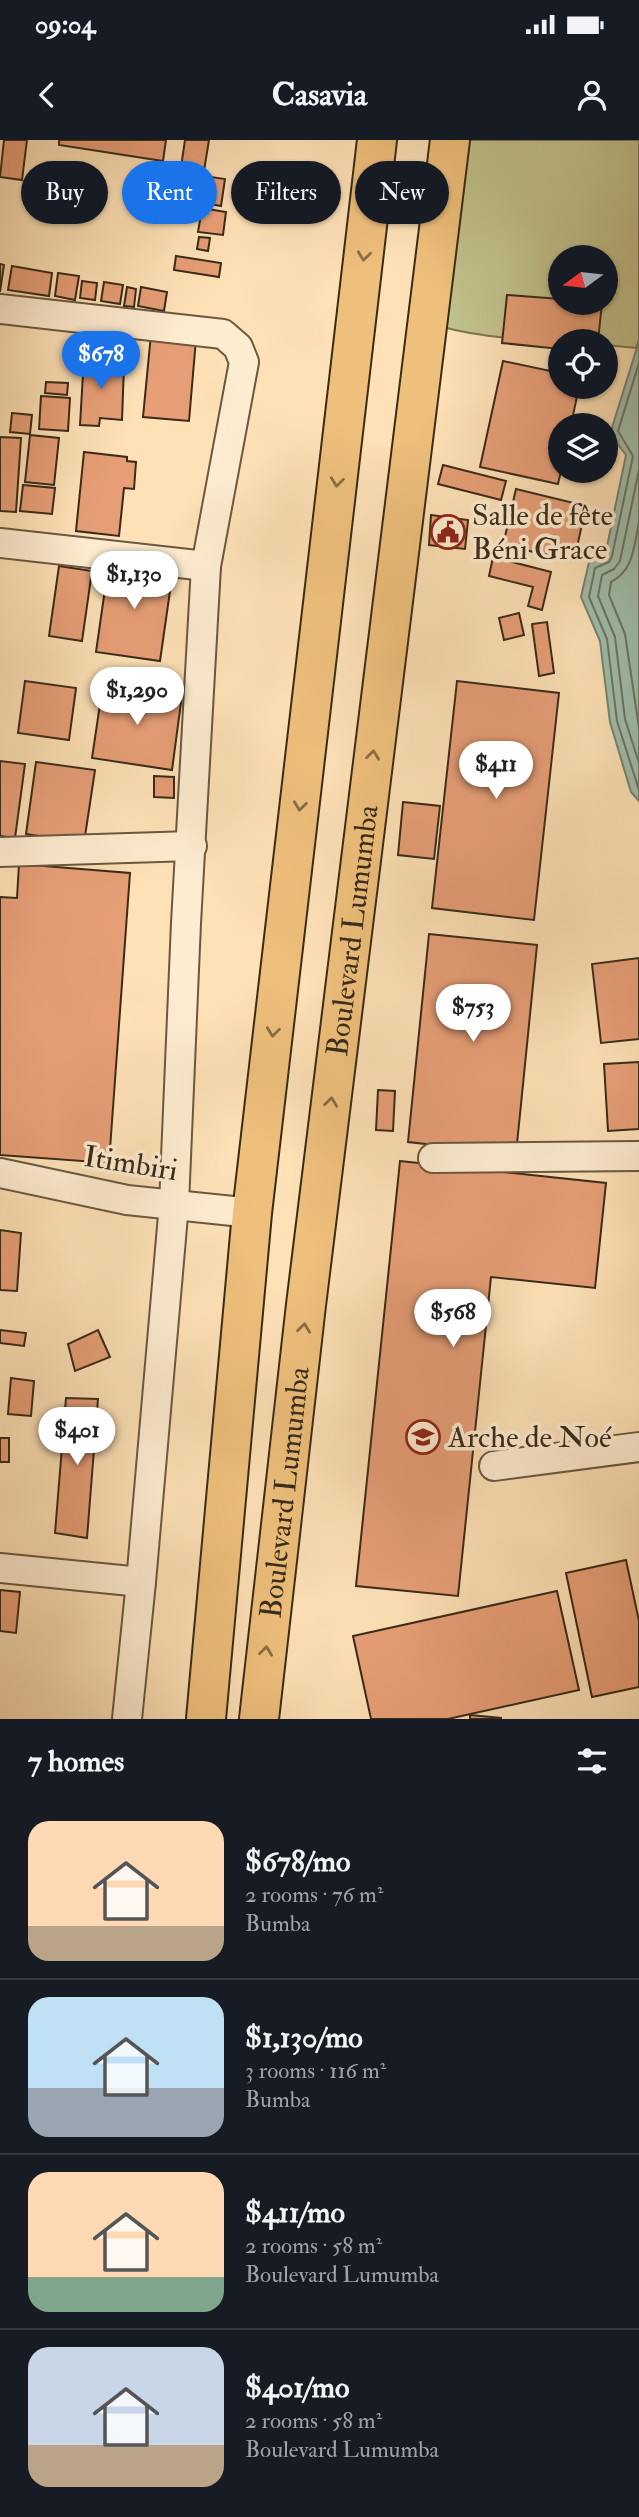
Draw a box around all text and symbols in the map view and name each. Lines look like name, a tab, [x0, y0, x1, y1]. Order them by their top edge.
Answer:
text: 09:04	[35, 9, 95, 41]
text: Casavia	[272, 75, 367, 115]
icon: back	[28, 76, 66, 114]
icon: person	[573, 76, 611, 114]
chip: Buy	[21, 161, 108, 224]
chip: Rent	[122, 161, 217, 224]
chip: Filters	[231, 161, 341, 224]
chip: New	[355, 161, 449, 224]
north arrow	[548, 245, 618, 315]
map controls	[548, 245, 618, 483]
one-way arrow	[356, 251, 371, 262]
button: locate	[548, 329, 618, 399]
pin: $678	[60, 331, 142, 391]
text: $678	[78, 339, 124, 368]
button: layers	[548, 413, 618, 483]
one-way arrow	[330, 477, 345, 488]
place label: Salle de fête Béni Grace	[472, 497, 613, 568]
public building icon: Salle de fête Béni Grace	[429, 513, 467, 551]
pin: $1,130	[77, 552, 191, 611]
text: $1,130	[106, 559, 162, 588]
pin: $1,290	[80, 668, 194, 727]
text: $1,290	[106, 675, 168, 704]
pin: $411	[455, 742, 537, 801]
one-way arrow	[366, 749, 381, 760]
text: $411	[475, 749, 517, 778]
one-way arrow	[292, 800, 307, 812]
street label: Boulevard Lumumba	[319, 802, 387, 1058]
pin: $753	[432, 984, 514, 1044]
text: $753	[452, 992, 494, 1021]
one-way arrow	[266, 1026, 281, 1038]
one-way arrow	[324, 1096, 339, 1108]
street label: Itimbiri	[81, 1138, 180, 1189]
pin: $568	[412, 1290, 494, 1349]
text: $568	[430, 1297, 476, 1326]
one-way arrow	[296, 1322, 311, 1334]
street label: Boulevard Lumumba	[253, 1364, 318, 1620]
pin: $401	[36, 1408, 118, 1467]
text: $401	[54, 1415, 100, 1444]
school or university icon: Arche de Noé	[404, 1418, 442, 1456]
place label: Arche de Noé	[447, 1419, 612, 1456]
one-way arrow	[259, 1645, 274, 1657]
icon: filters	[573, 1742, 611, 1780]
text: 7 homes	[28, 1743, 124, 1780]
text: $678/mo	[245, 1843, 350, 1880]
icon: home	[84, 1849, 168, 1933]
text: 2 rooms · 76 m²	[245, 1880, 383, 1909]
text: Bumba	[245, 1909, 310, 1938]
text: $1,130/mo	[245, 2019, 363, 2056]
icon: home	[84, 2025, 168, 2109]
text: 3 rooms · 116 m²	[245, 2056, 386, 2085]
text: Bumba	[245, 2085, 310, 2114]
text: $411/mo	[245, 2194, 345, 2231]
icon: home	[84, 2200, 168, 2284]
text: 2 rooms · 58 m²	[245, 2231, 382, 2260]
text: Boulevard Lumumba	[245, 2260, 439, 2289]
text: $401/mo	[245, 2369, 349, 2406]
icon: home	[84, 2375, 168, 2459]
text: 2 rooms · 58 m²	[245, 2406, 382, 2435]
text: Boulevard Lumumba	[245, 2435, 439, 2464]

